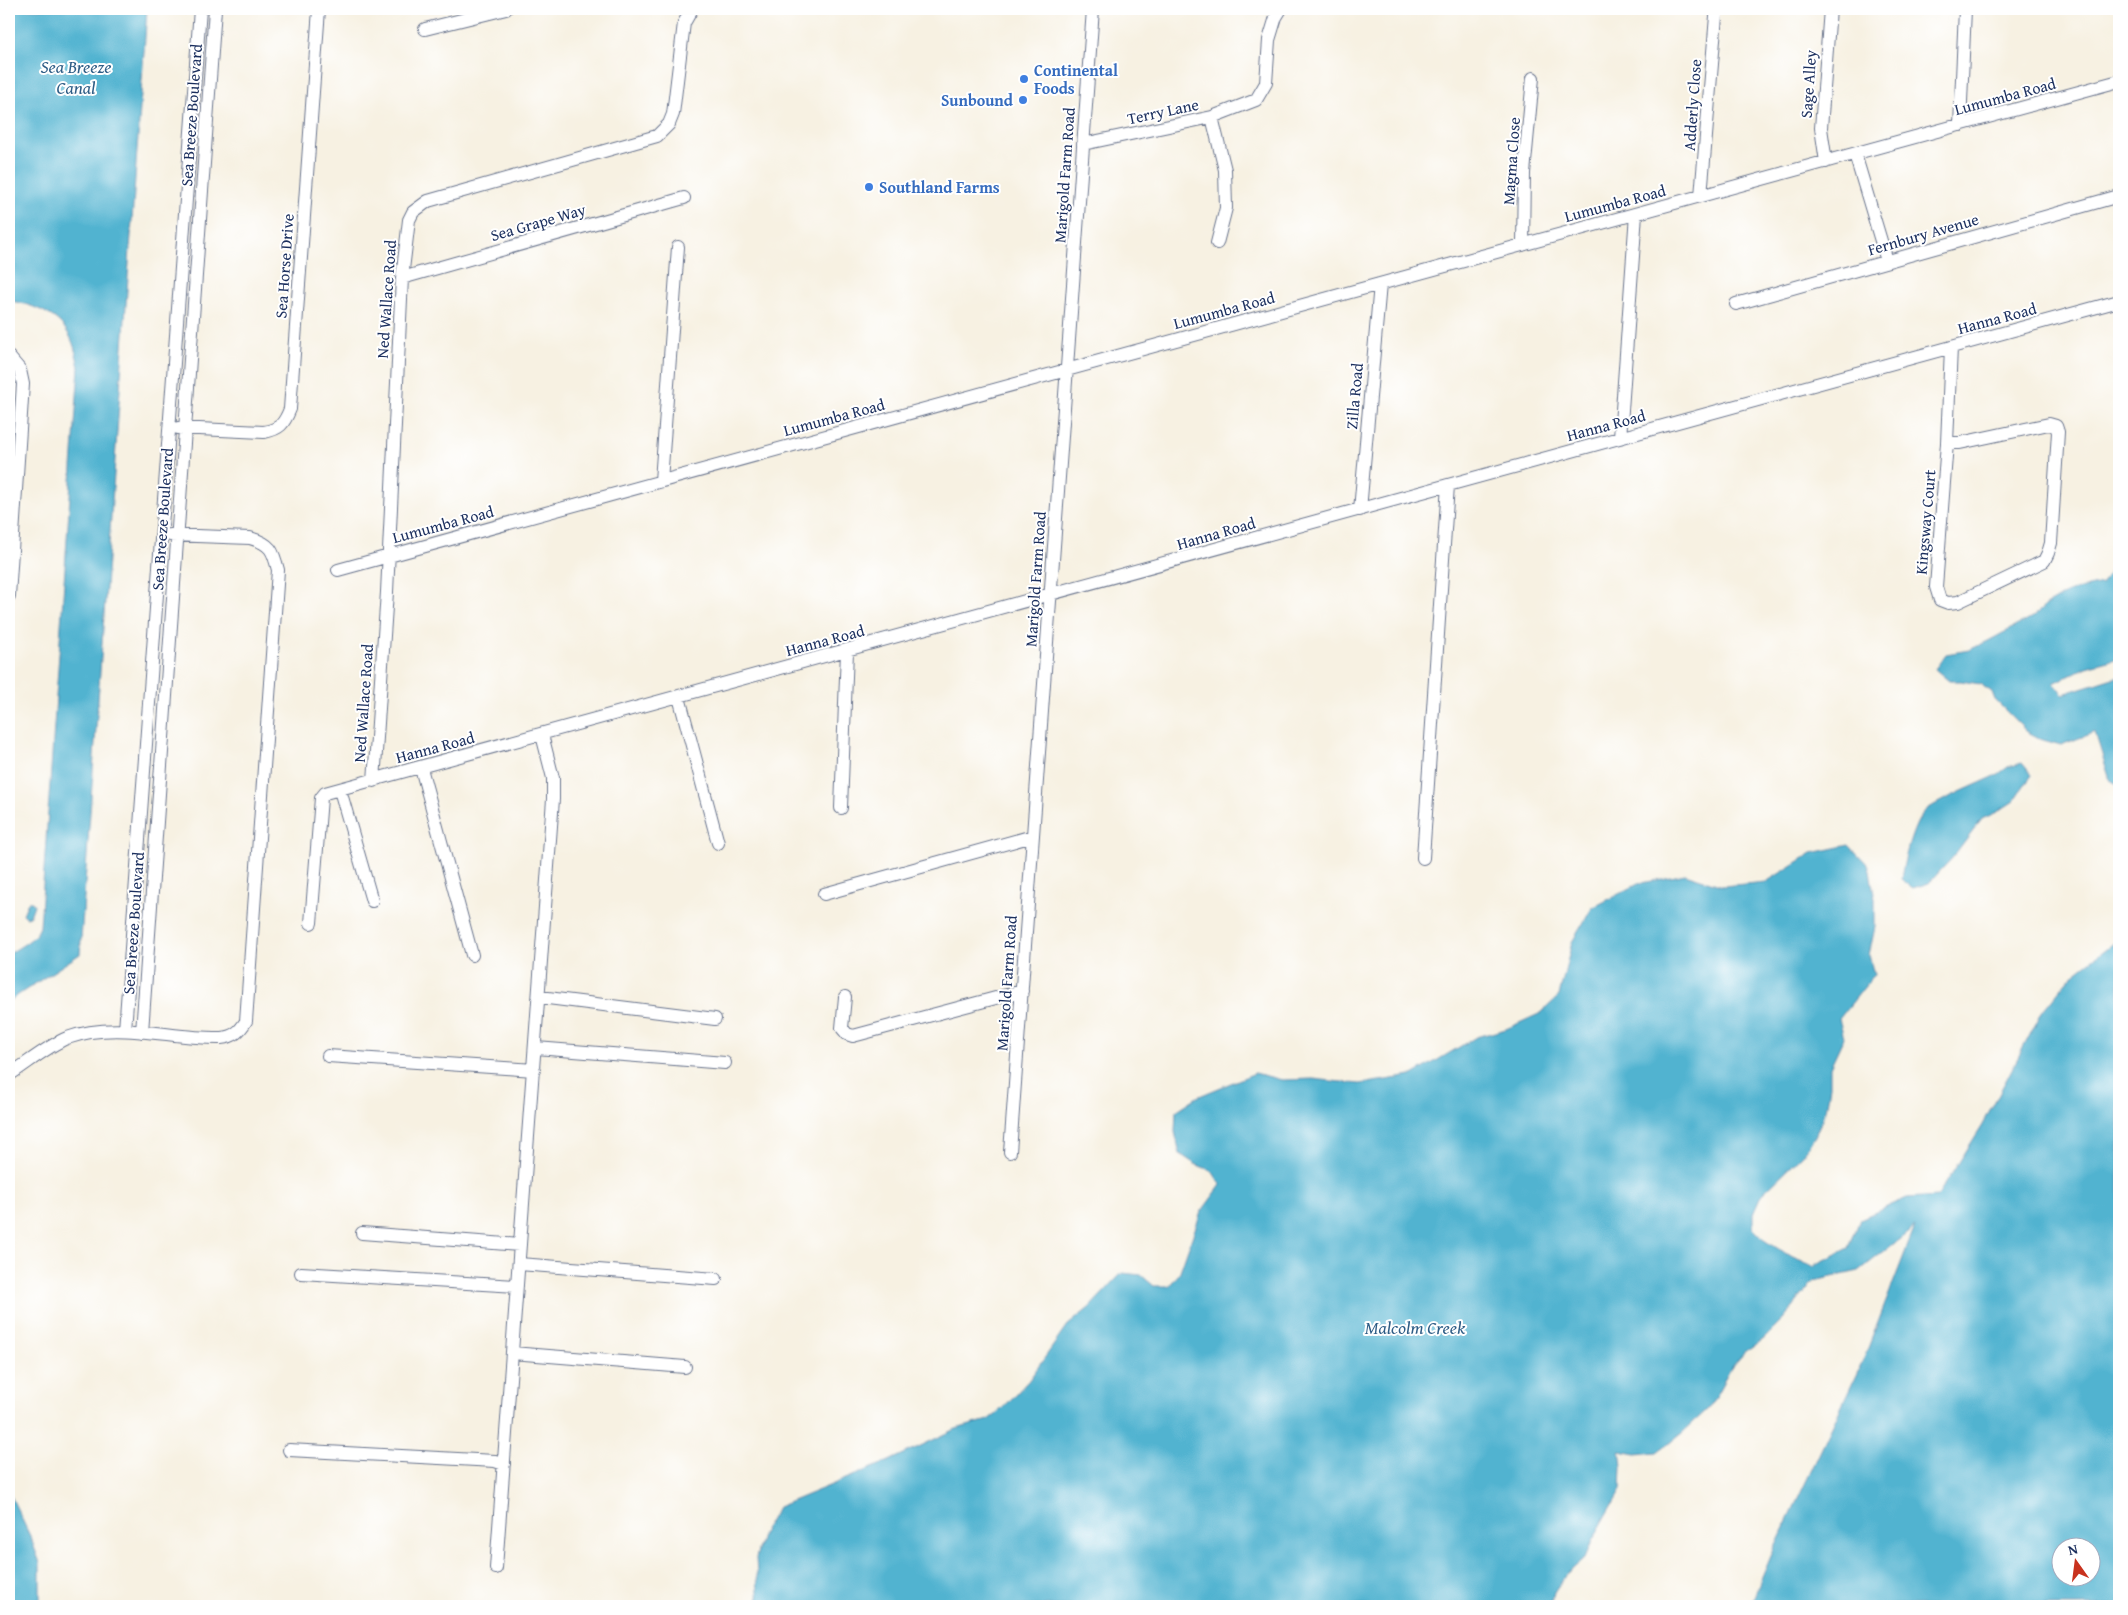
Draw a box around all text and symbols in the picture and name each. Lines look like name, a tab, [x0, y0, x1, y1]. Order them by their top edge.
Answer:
street label: Sea Breeze Boulevard	[174, 42, 208, 187]
street label: Sage Alley	[1794, 49, 1822, 119]
water label: Sea Breeze Canal	[40, 53, 112, 101]
place label: Continental Foods	[1034, 58, 1118, 100]
street label: Adderly Close	[1677, 58, 1707, 152]
street label: Lumumba Road	[1952, 71, 2059, 121]
marker: Continental Foods	[1018, 73, 1030, 85]
place label: Sunbound	[941, 88, 1014, 112]
street label: Terry Lane	[1125, 92, 1201, 130]
marker: Sunbound	[1017, 94, 1029, 106]
street label: Marigold Farm Road	[1047, 106, 1081, 244]
street label: Magma Close	[1496, 116, 1526, 206]
place label: Southland Farms	[879, 175, 1000, 199]
street label: Lumumba Road	[1562, 178, 1669, 228]
marker: Southland Farms	[863, 181, 875, 193]
street label: Sea Grape Way	[488, 197, 588, 247]
street label: Fernbury Avenue	[1865, 207, 1981, 261]
street label: Sea Horse Drive	[268, 213, 300, 319]
street label: Ned Wallace Road	[370, 238, 402, 359]
street label: Lumumba Road	[1171, 285, 1278, 335]
street label: Hanna Road	[1955, 296, 2040, 340]
street label: Zilla Road	[1339, 361, 1369, 430]
street label: Lumumba Road	[781, 392, 888, 442]
street label: Hanna Road	[1564, 403, 1649, 447]
street label: Sea Breeze Boulevard	[145, 446, 179, 591]
street label: Kingsway Court	[1908, 468, 1942, 575]
street label: Lumumba Road	[390, 499, 497, 549]
street label: Marigold Farm Road	[1018, 510, 1052, 648]
street label: Hanna Road	[1174, 510, 1259, 556]
street label: Hanna Road	[783, 618, 868, 662]
street label: Ned Wallace Road	[347, 642, 379, 763]
street label: Hanna Road	[393, 725, 478, 769]
street label: Sea Breeze Boulevard	[116, 850, 150, 995]
street label: Marigold Farm Road	[989, 914, 1023, 1052]
water label: Malcolm Creek	[1365, 1314, 1466, 1341]
north arrow	[2050, 1538, 2100, 1588]
text: N	[2066, 1538, 2080, 1560]

